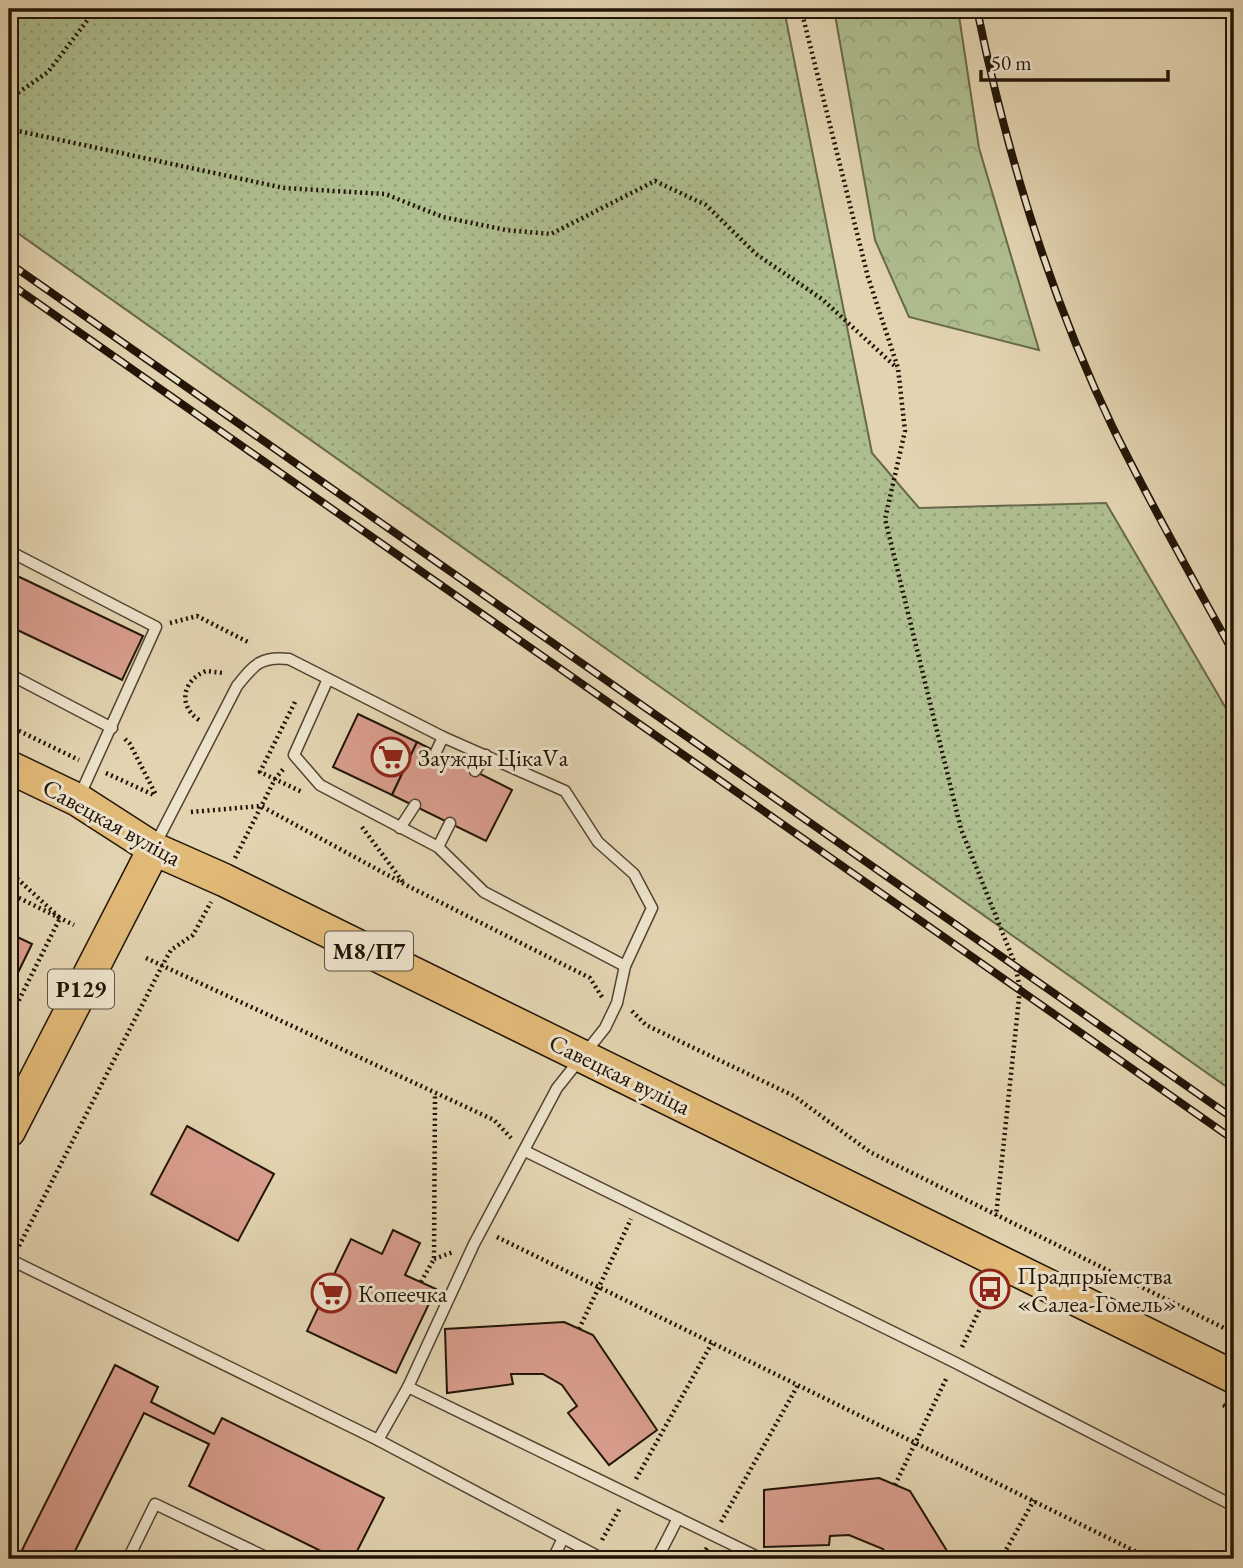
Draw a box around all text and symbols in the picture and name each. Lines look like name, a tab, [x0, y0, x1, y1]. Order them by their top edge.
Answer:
scale bar	[981, 38, 1168, 82]
text: 50 m	[991, 49, 1032, 76]
supermarket icon: Заужды ЦікаVа	[370, 736, 412, 778]
place label: Заужды ЦікаVа	[418, 742, 569, 773]
street label: Савецкая вуліца	[37, 771, 187, 873]
road number: М8/П7	[325, 932, 413, 970]
road number: Р129	[48, 970, 114, 1008]
street label: Савецкая вуліца	[544, 1026, 696, 1122]
place label: Прадпрыемства «Салеа-Гомель»	[1017, 1260, 1177, 1319]
bus stop icon: Прадпрыемства «Салеа-Гомель»	[969, 1268, 1011, 1310]
supermarket icon: Копеечка	[310, 1272, 352, 1314]
place label: Копеечка	[358, 1278, 448, 1309]

